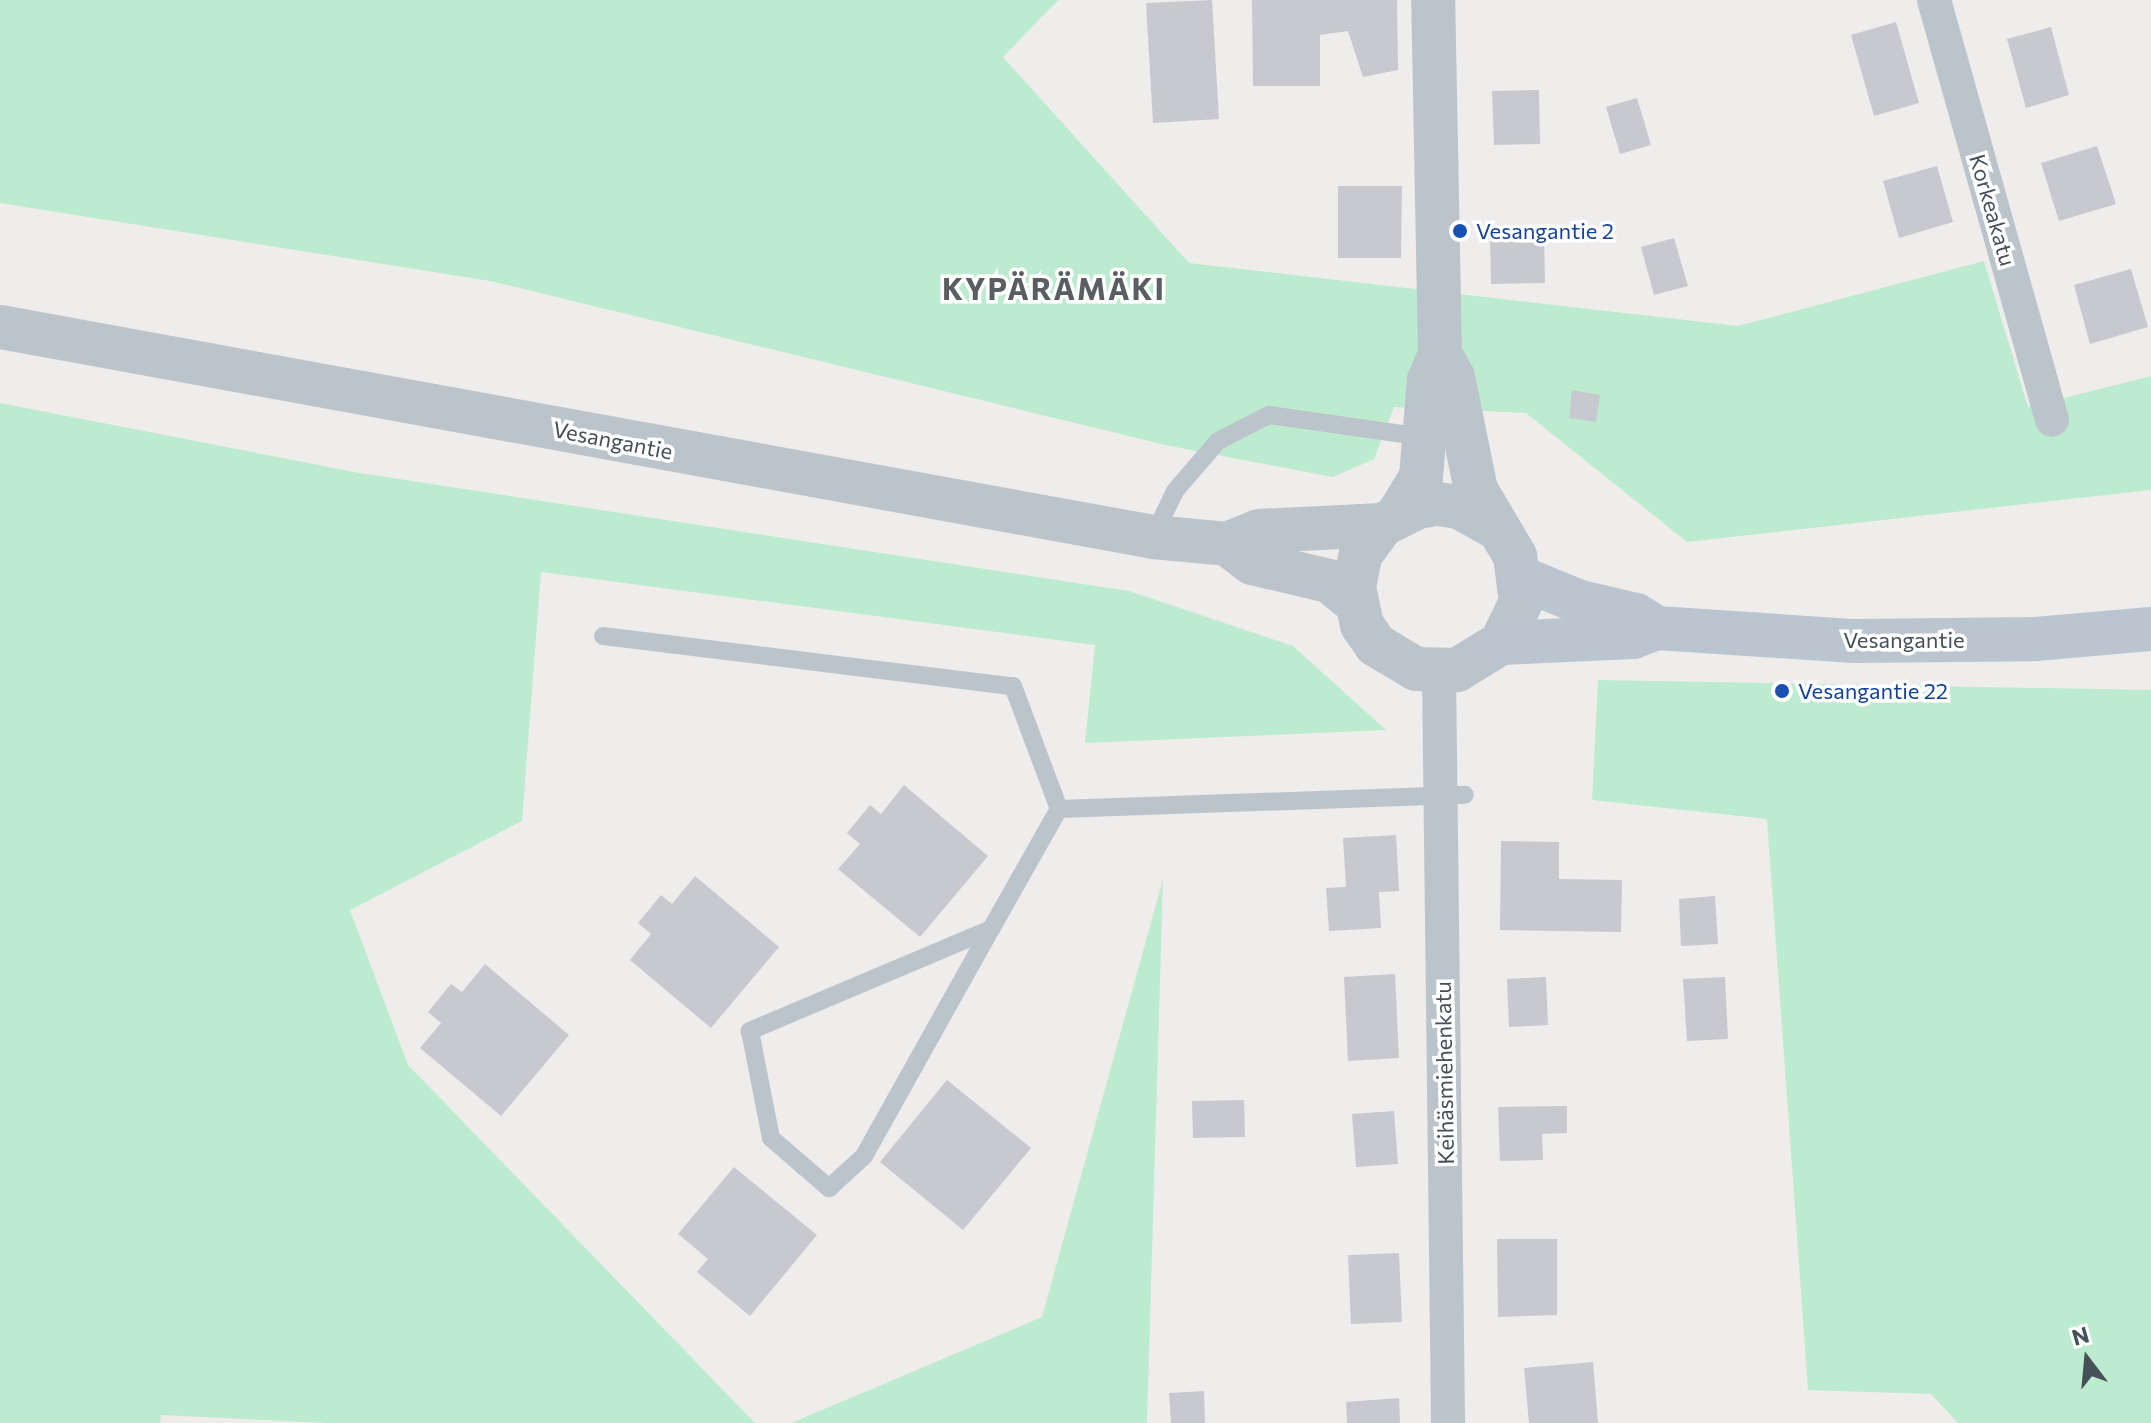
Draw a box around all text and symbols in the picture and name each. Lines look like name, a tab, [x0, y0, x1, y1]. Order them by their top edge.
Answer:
street label: Korkeakatu	[1964, 151, 2022, 269]
place label: Vesangantie 2	[1476, 218, 1614, 244]
marker: Vesangantie 2	[1451, 222, 1469, 240]
district label: KYPÄRÄMÄKI	[942, 270, 1166, 306]
street label: Vesangantie	[551, 415, 675, 465]
street label: Vesangantie	[1843, 627, 1965, 653]
place label: Vesangantie 22	[1798, 678, 1948, 704]
marker: Vesangantie 22	[1773, 682, 1791, 700]
street label: Keihäsmiehenkatu	[1429, 981, 1459, 1165]
north arrow	[2047, 1319, 2127, 1399]
text: N	[2069, 1320, 2092, 1351]

